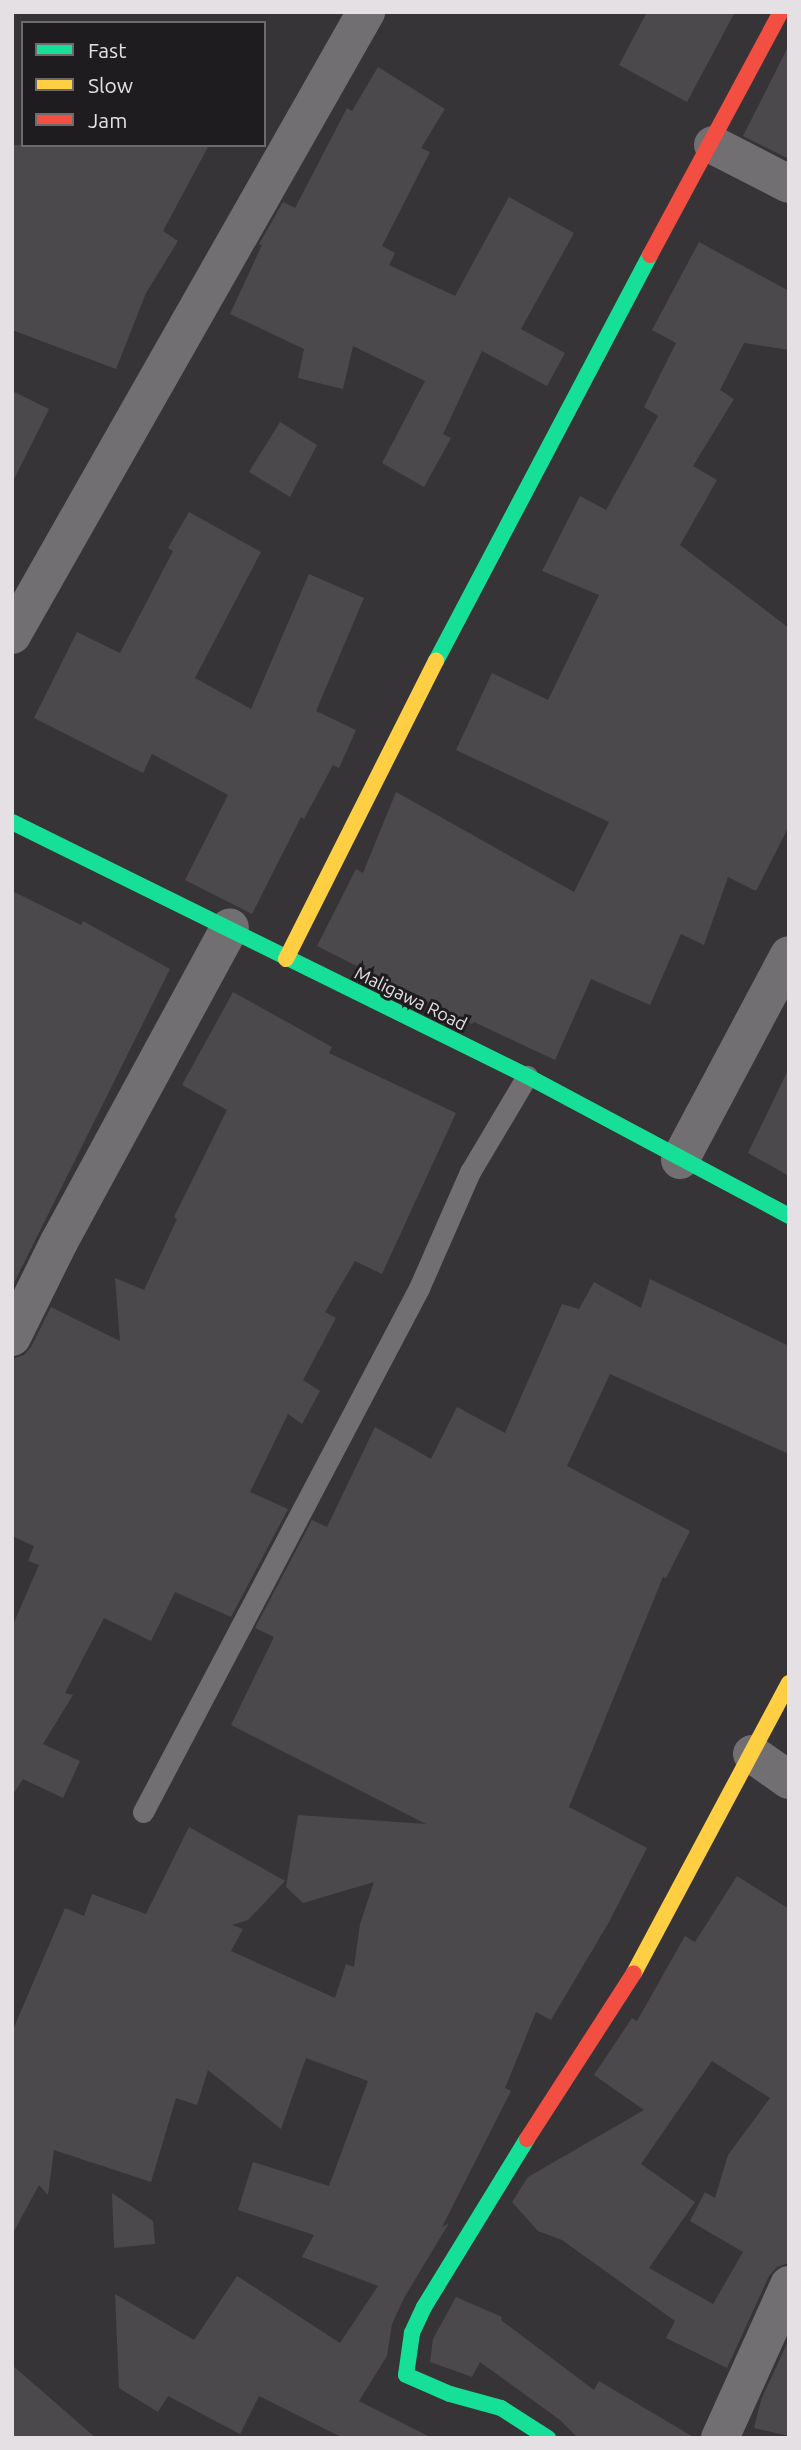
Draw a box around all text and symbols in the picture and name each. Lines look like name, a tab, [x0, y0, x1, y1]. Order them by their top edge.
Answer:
legend	[21, 21, 266, 147]
text: Fast	[88, 38, 126, 62]
text: Slow	[88, 73, 133, 97]
text: Jam	[88, 108, 127, 132]
street label: Maligawa Road	[351, 961, 471, 1035]

